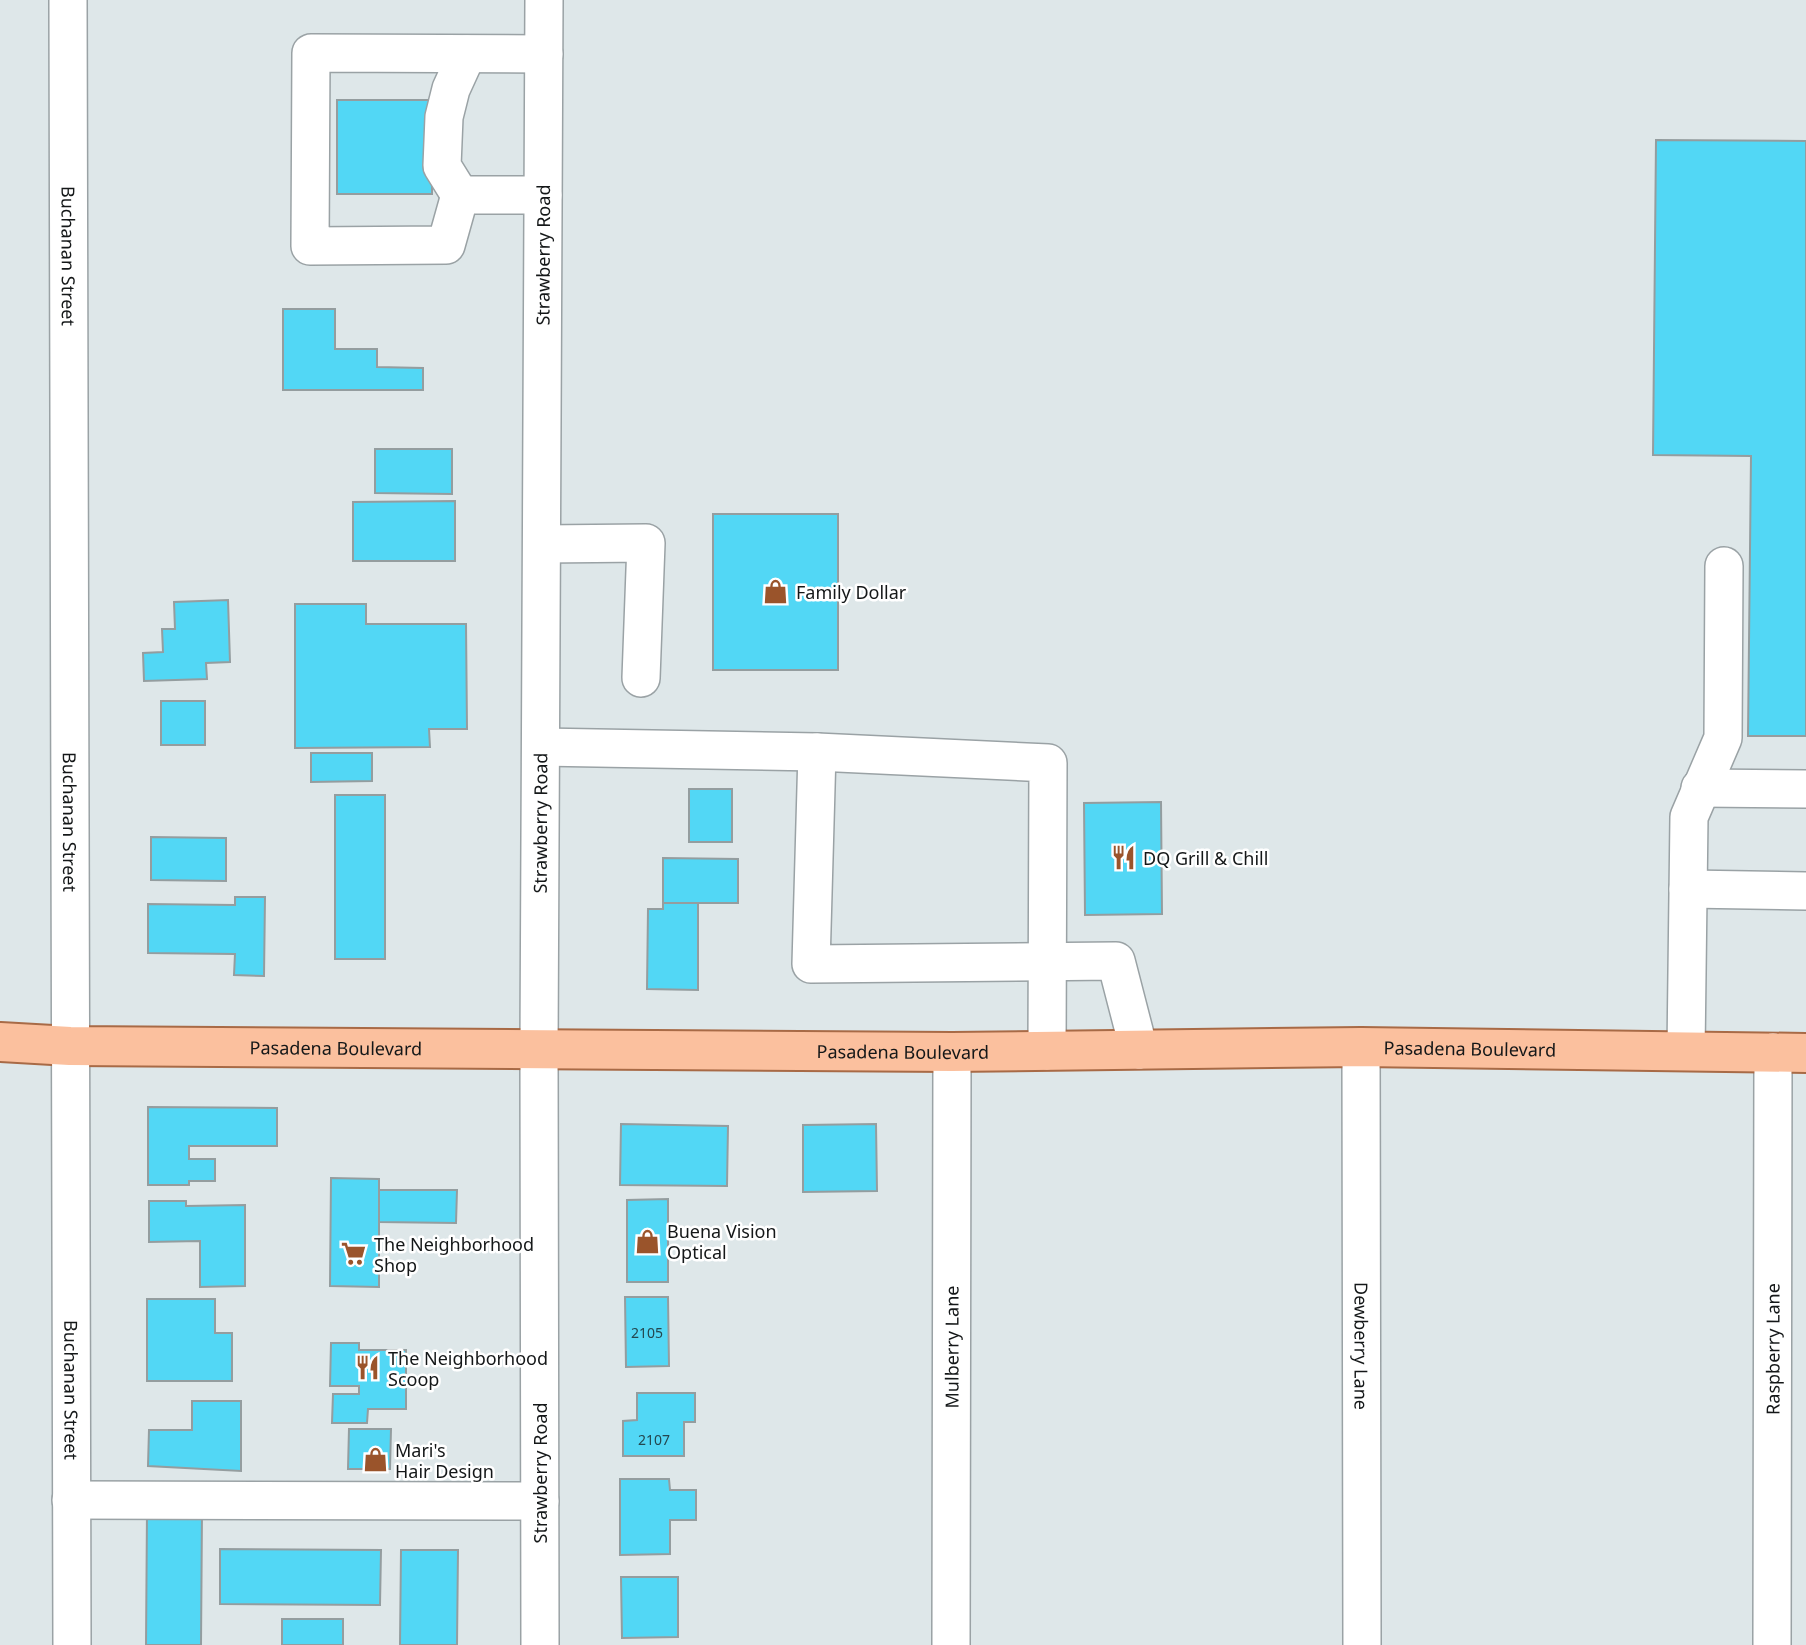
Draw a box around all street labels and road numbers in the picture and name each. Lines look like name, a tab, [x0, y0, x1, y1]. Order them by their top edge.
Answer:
street label: Strawberry Road	[530, 184, 555, 326]
street label: Buchanan Street	[56, 186, 81, 327]
street label: Buchanan Street	[58, 752, 82, 893]
street label: Strawberry Road	[528, 752, 552, 894]
street label: Pasadena Boulevard	[250, 1035, 422, 1060]
street label: Pasadena Boulevard	[1383, 1035, 1556, 1062]
street label: Pasadena Boulevard	[817, 1039, 989, 1064]
street label: Dewberry Lane	[1349, 1282, 1374, 1410]
street label: Raspberry Lane	[1760, 1283, 1785, 1415]
street label: Mulberry Lane	[939, 1286, 964, 1408]
street label: Buchanan Street	[59, 1320, 84, 1461]
street label: Strawberry Road	[528, 1403, 552, 1543]

